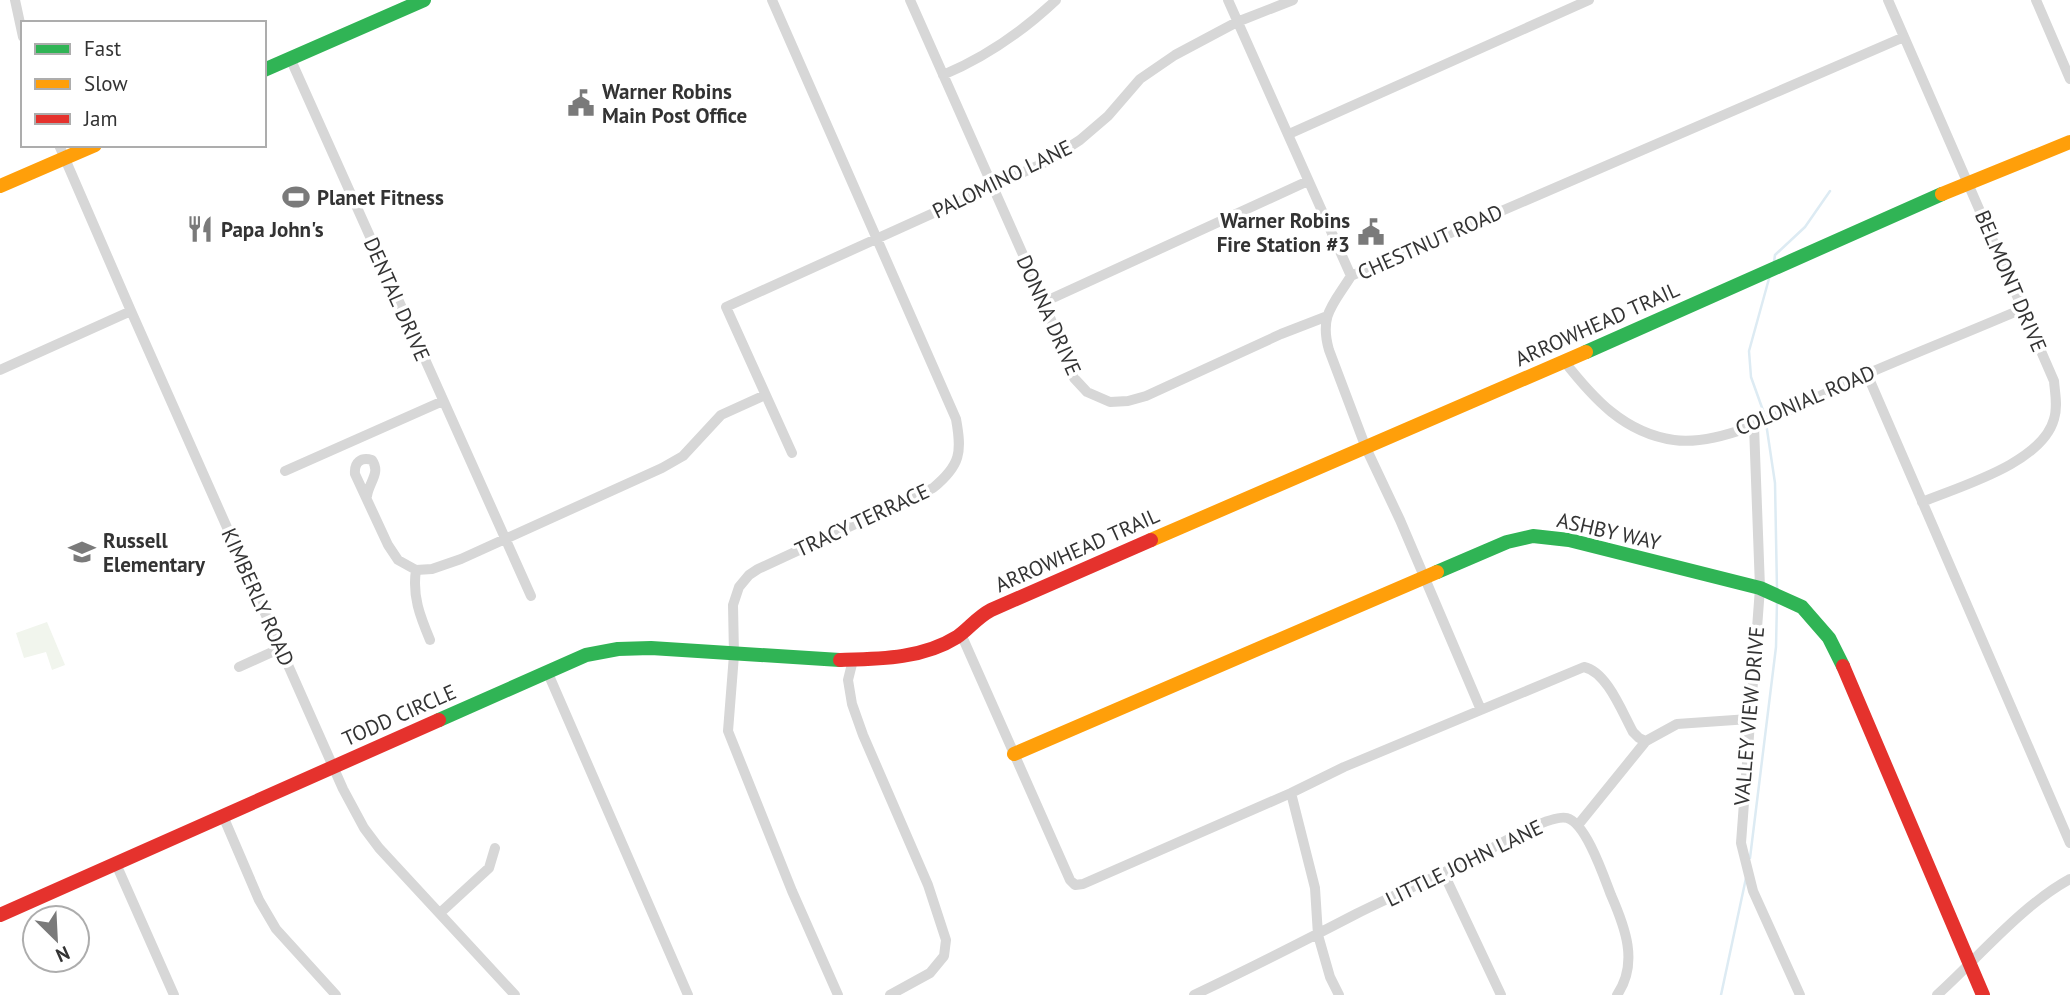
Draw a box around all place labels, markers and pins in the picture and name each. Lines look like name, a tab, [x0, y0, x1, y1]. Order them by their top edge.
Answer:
place label: Warner Robins Main Post Office	[602, 78, 747, 129]
public building icon: Warner Robins Main Post Office	[566, 88, 596, 118]
sports icon: Planet Fitness	[281, 182, 311, 212]
place label: Planet Fitness	[317, 184, 444, 211]
place label: Warner Robins Fire Station #3	[1217, 207, 1350, 258]
restaurant icon: Papa John's	[185, 214, 215, 244]
place label: Papa John's	[221, 216, 324, 243]
public building icon: Warner Robins Fire Station #3	[1356, 217, 1386, 247]
place label: Russell Elementary	[103, 527, 206, 578]
school or university icon: Russell Elementary	[67, 537, 97, 567]

